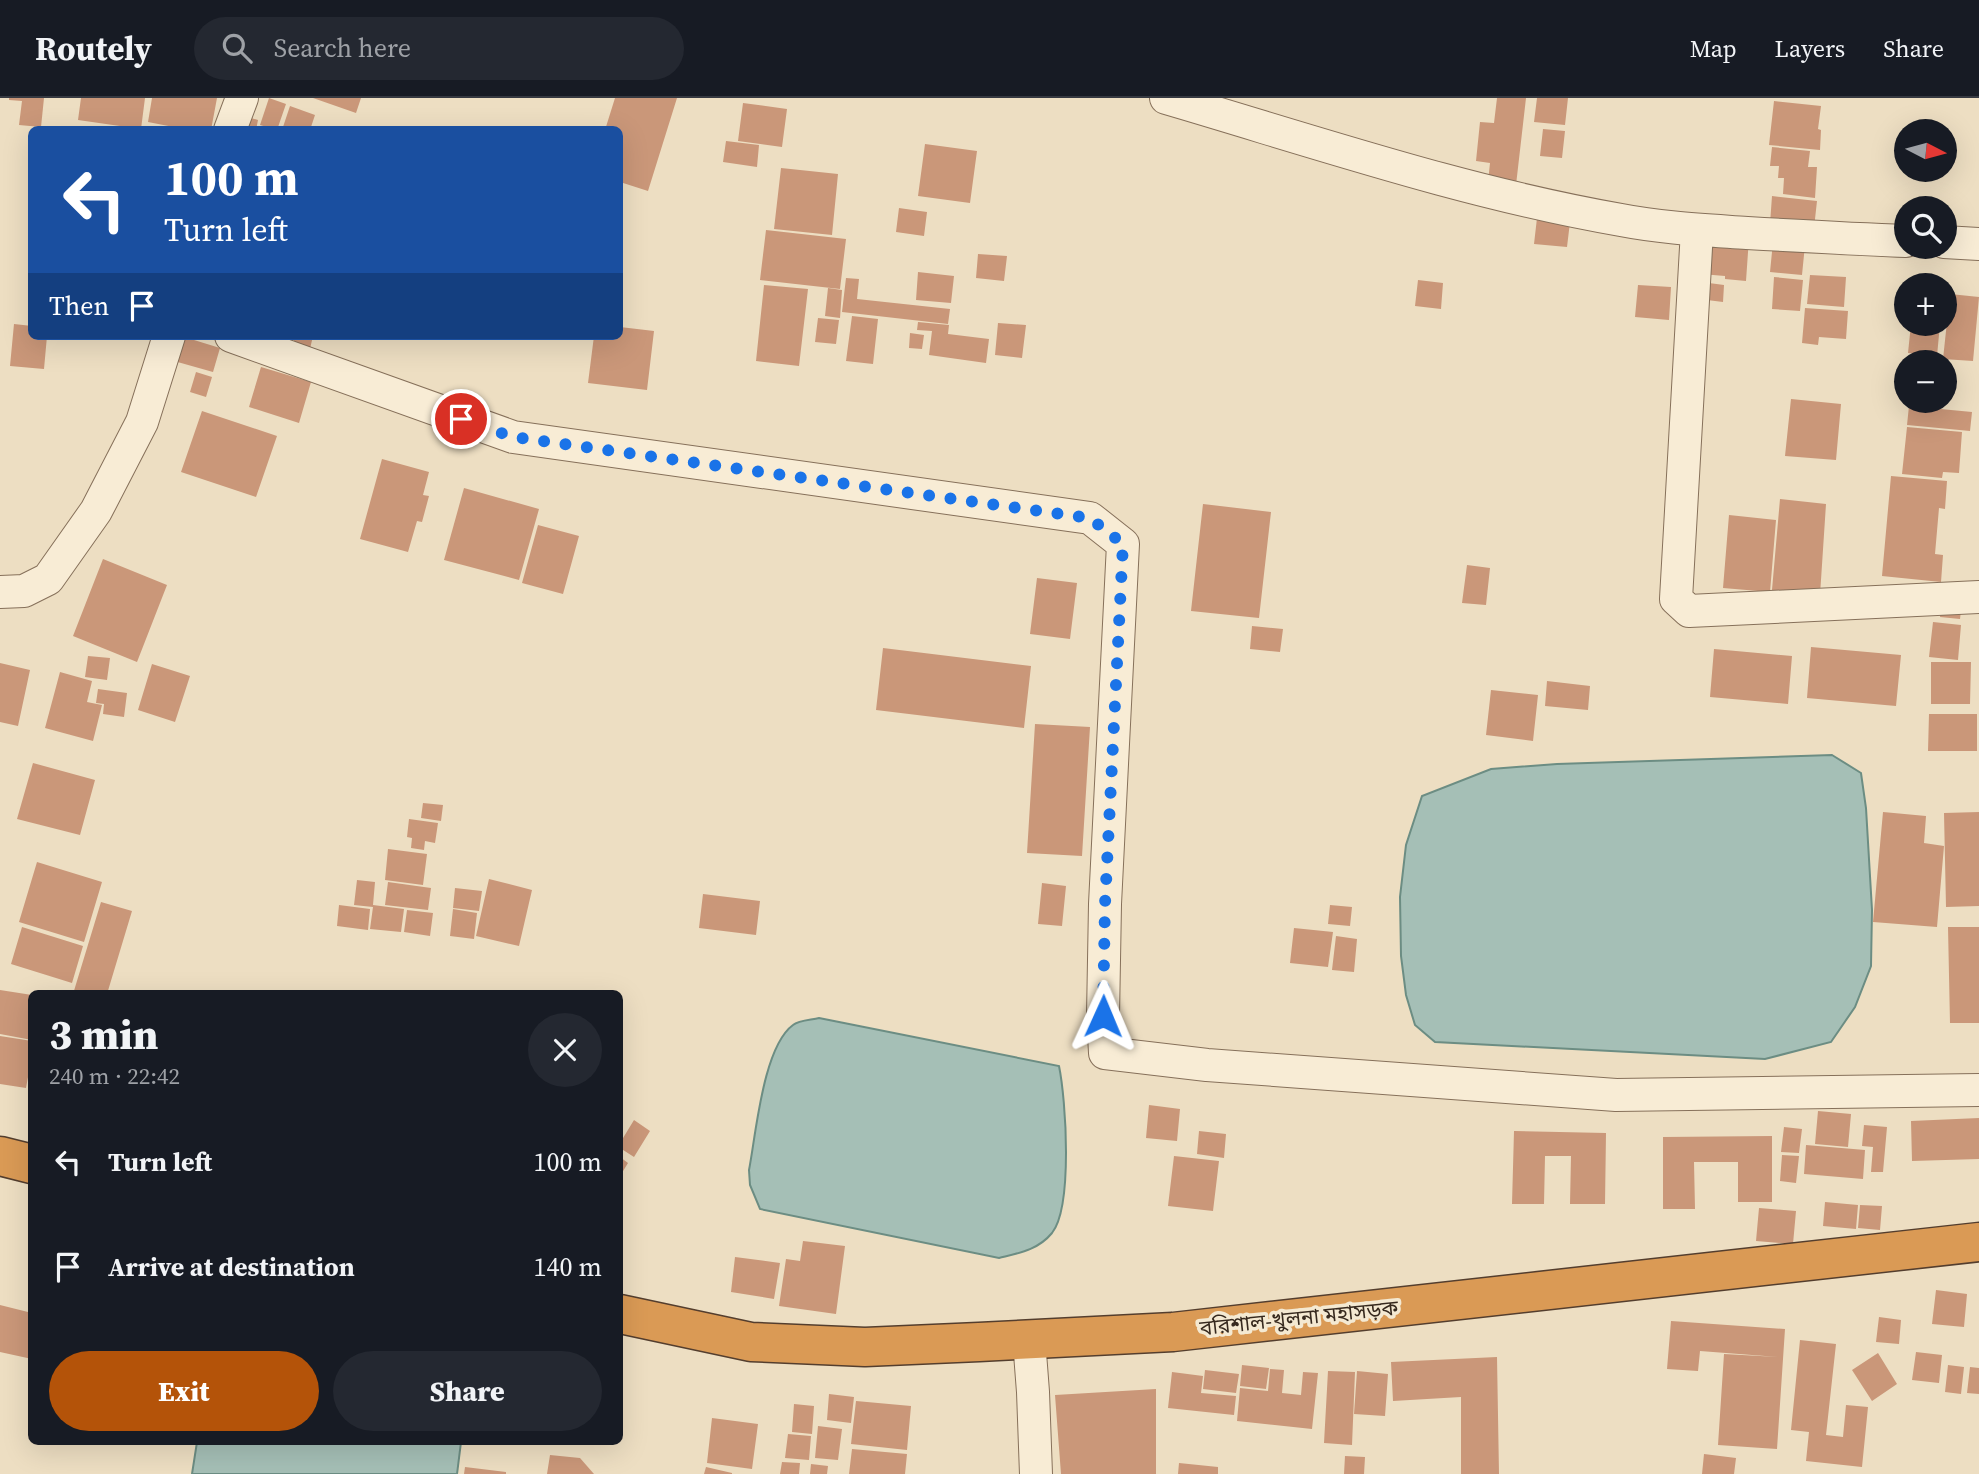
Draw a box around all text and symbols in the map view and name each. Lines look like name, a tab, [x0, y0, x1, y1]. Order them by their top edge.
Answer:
search box	[194, 17, 684, 80]
text: Routely	[35, 26, 152, 71]
icon: search	[218, 29, 256, 67]
text: Search here	[274, 30, 411, 66]
text: Map	[1690, 32, 1737, 65]
text: Layers	[1775, 32, 1845, 65]
text: Share	[1883, 32, 1944, 65]
north arrow	[1894, 119, 1956, 182]
map controls	[1894, 119, 1957, 413]
text: 100 m	[164, 144, 299, 211]
icon: left	[49, 154, 140, 245]
button: search	[1894, 196, 1957, 259]
text: Turn left	[164, 208, 288, 252]
button: +	[1894, 273, 1957, 336]
icon: arrive	[123, 287, 161, 325]
text: Then	[49, 288, 109, 324]
button: −	[1894, 350, 1957, 413]
pin	[431, 389, 491, 449]
icon: arrive	[442, 400, 480, 438]
position arrow	[1066, 979, 1140, 1053]
text: 3 min	[49, 1005, 159, 1063]
button: close	[528, 1013, 602, 1087]
text: 240 m · 22:42	[49, 1060, 180, 1092]
icon: left	[49, 1143, 87, 1181]
text: Turn left	[108, 1144, 212, 1180]
text: 100 m	[534, 1144, 602, 1180]
icon: arrive	[49, 1248, 87, 1286]
text: Arrive at destination	[108, 1249, 355, 1285]
text: 140 m	[534, 1249, 602, 1285]
street label: বরিশাল-খুলনা মহাসড়ক	[1197, 1293, 1401, 1342]
button: Exit	[49, 1351, 319, 1431]
button: Share	[333, 1351, 602, 1431]

